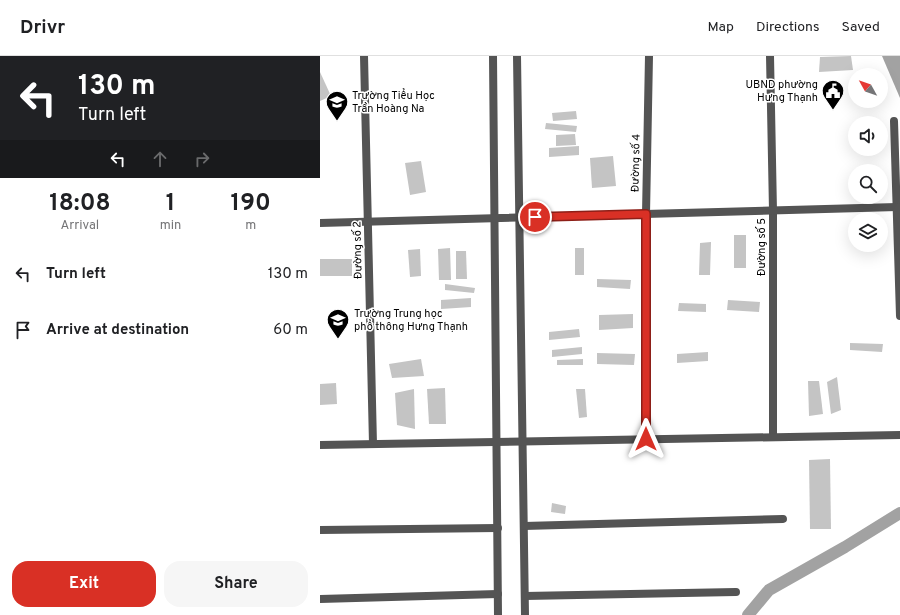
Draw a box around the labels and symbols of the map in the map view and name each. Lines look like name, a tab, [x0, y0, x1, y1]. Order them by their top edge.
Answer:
north arrow	[848, 68, 888, 108]
place label: UBND phường Hưng Thạnh	[746, 78, 818, 105]
public building icon: UBND phường Hưng Thạnh	[820, 78, 846, 111]
place label: Trường Tiểu Học Trần Hoàng Na	[352, 88, 435, 116]
school or university icon: Trường Tiểu Học Trần Hoàng Na	[324, 89, 350, 122]
street label: Đường số 4	[628, 134, 644, 192]
pin	[518, 200, 552, 234]
street label: Đường số 5	[755, 218, 769, 276]
street label: Đường số 2	[350, 221, 366, 279]
school or university icon: Trường Trung học phổ thông Hưng Thạnh	[325, 307, 351, 340]
place label: Trường Trung học phổ thông Hưng Thạnh	[354, 307, 468, 334]
position arrow	[625, 418, 667, 460]

